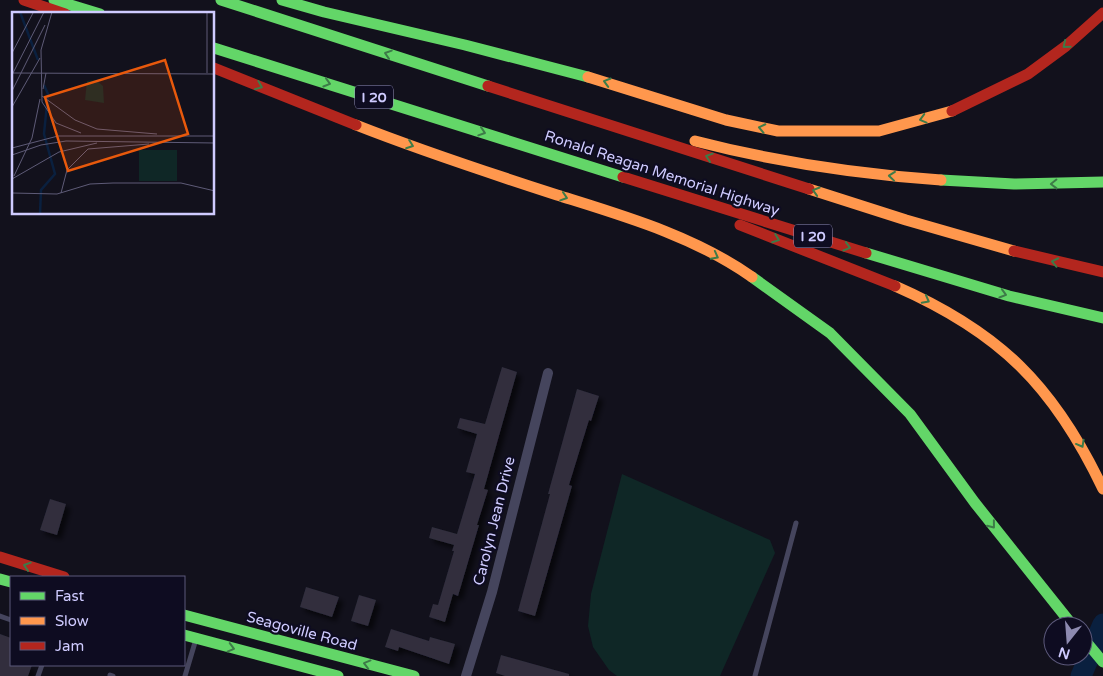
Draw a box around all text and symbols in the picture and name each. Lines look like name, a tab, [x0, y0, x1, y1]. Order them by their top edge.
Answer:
inset map	[12, 12, 215, 215]
one-way arrow	[1062, 39, 1072, 48]
one-way arrow	[385, 50, 393, 60]
one-way arrow	[323, 77, 331, 87]
one-way arrow	[602, 77, 611, 88]
one-way arrow	[254, 79, 263, 90]
road number: I 20	[355, 85, 393, 108]
one-way arrow	[919, 114, 927, 124]
one-way arrow	[758, 123, 767, 133]
one-way arrow	[478, 126, 486, 136]
street label: Ronald Reagan Memorial Highway	[542, 126, 782, 220]
one-way arrow	[406, 139, 414, 149]
one-way arrow	[705, 153, 714, 163]
one-way arrow	[888, 171, 896, 182]
one-way arrow	[1050, 179, 1058, 189]
one-way arrow	[812, 187, 820, 197]
one-way arrow	[560, 191, 568, 201]
road number: I 20	[794, 225, 832, 248]
one-way arrow	[771, 233, 780, 243]
one-way arrow	[842, 241, 851, 251]
one-way arrow	[710, 249, 719, 259]
one-way arrow	[1051, 257, 1060, 267]
one-way arrow	[998, 288, 1007, 299]
one-way arrow	[921, 294, 930, 304]
one-way arrow	[1075, 439, 1085, 448]
street label: Carolyn Jean Drive	[469, 455, 519, 587]
one-way arrow	[987, 519, 995, 528]
one-way arrow	[23, 561, 32, 571]
legend	[10, 576, 185, 666]
text: Fast	[55, 587, 85, 605]
street label: Seagoville Road	[245, 608, 359, 654]
text: Slow	[55, 612, 89, 630]
north arrow	[1043, 616, 1093, 666]
text: Jam	[55, 637, 84, 655]
one-way arrow	[226, 642, 235, 653]
text: N	[1056, 643, 1072, 663]
one-way arrow	[363, 659, 371, 669]

